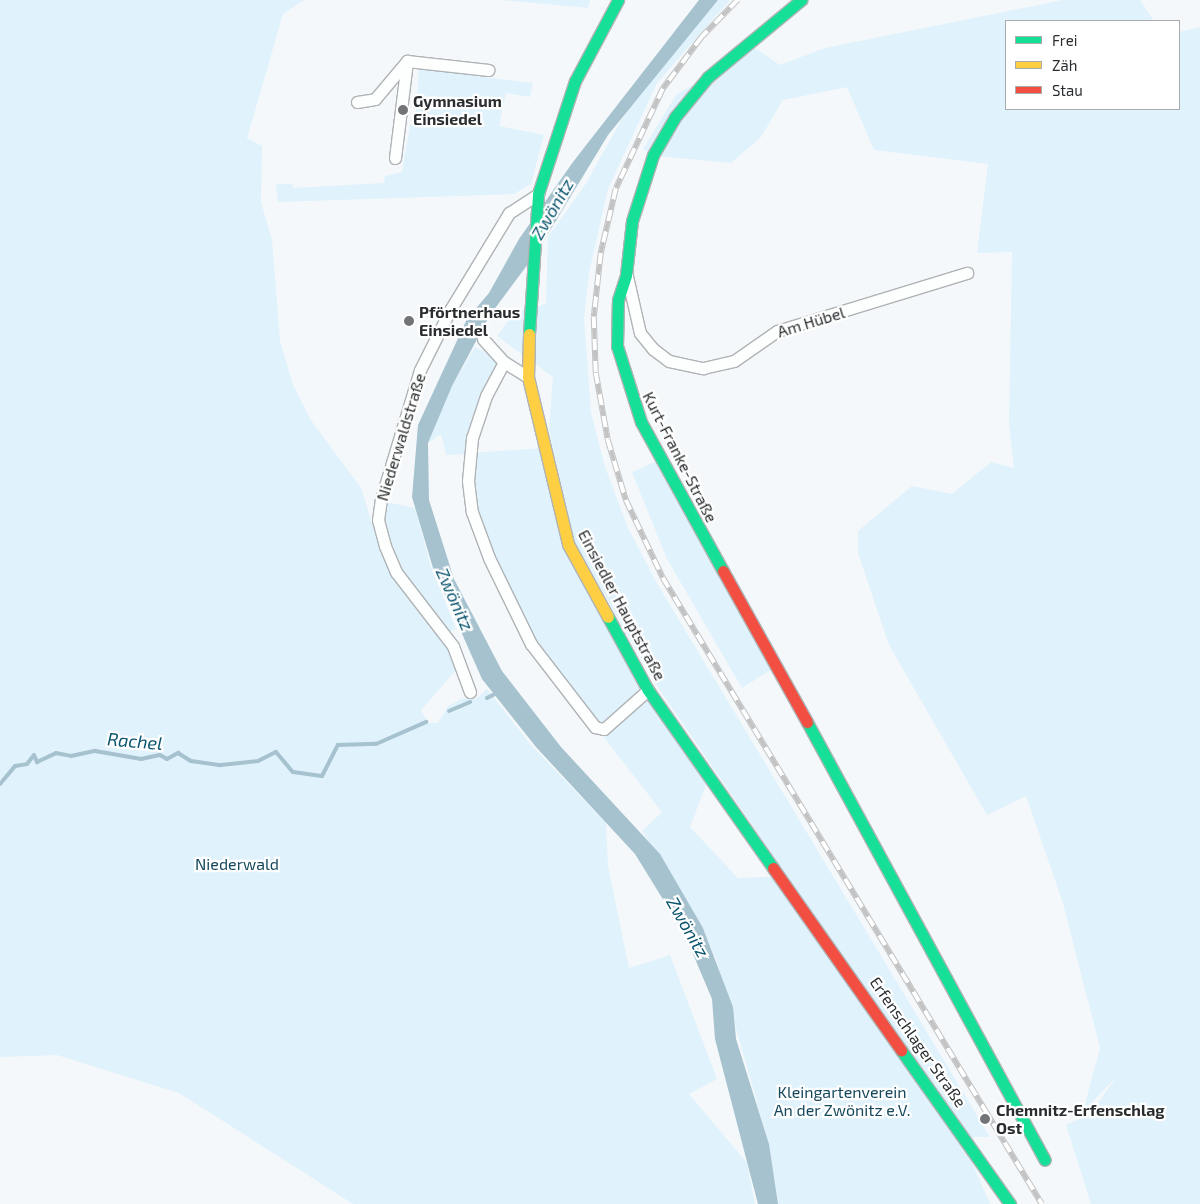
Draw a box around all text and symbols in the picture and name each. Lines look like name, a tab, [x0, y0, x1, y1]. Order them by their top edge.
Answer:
legend	[1005, 20, 1180, 110]
text: Frei	[1052, 31, 1077, 49]
text: Zäh	[1052, 56, 1077, 74]
text: Stau	[1052, 81, 1083, 99]
place label: Gymnasium Einsiedel	[413, 91, 502, 129]
marker: Gymnasium Einsiedel	[397, 104, 409, 116]
water label: Zwönitz	[526, 175, 578, 243]
place label: Pförtnerhaus Einsiedel	[419, 302, 520, 340]
street label: Am Hübel	[775, 303, 847, 341]
marker: Pförtnerhaus Einsiedel	[403, 315, 415, 327]
street label: Niederwaldstraße	[372, 371, 430, 503]
street label: Kurt-Franke-Straße	[639, 388, 721, 526]
street label: Einsiedler Hauptstraße	[574, 526, 670, 684]
water label: Zwönitz	[432, 564, 478, 634]
water label: Rachel	[106, 728, 164, 754]
park label: Niederwald	[195, 854, 279, 874]
water label: Zwönitz	[662, 893, 714, 961]
street label: Erfenschlager Straße	[866, 973, 970, 1111]
park label: Kleingartenverein An der Zwönitz e.V.	[773, 1082, 911, 1120]
place label: Chemnitz-Erfenschlag Ost	[996, 1100, 1165, 1138]
marker: Chemnitz-Erfenschlag Ost	[978, 1112, 992, 1126]

